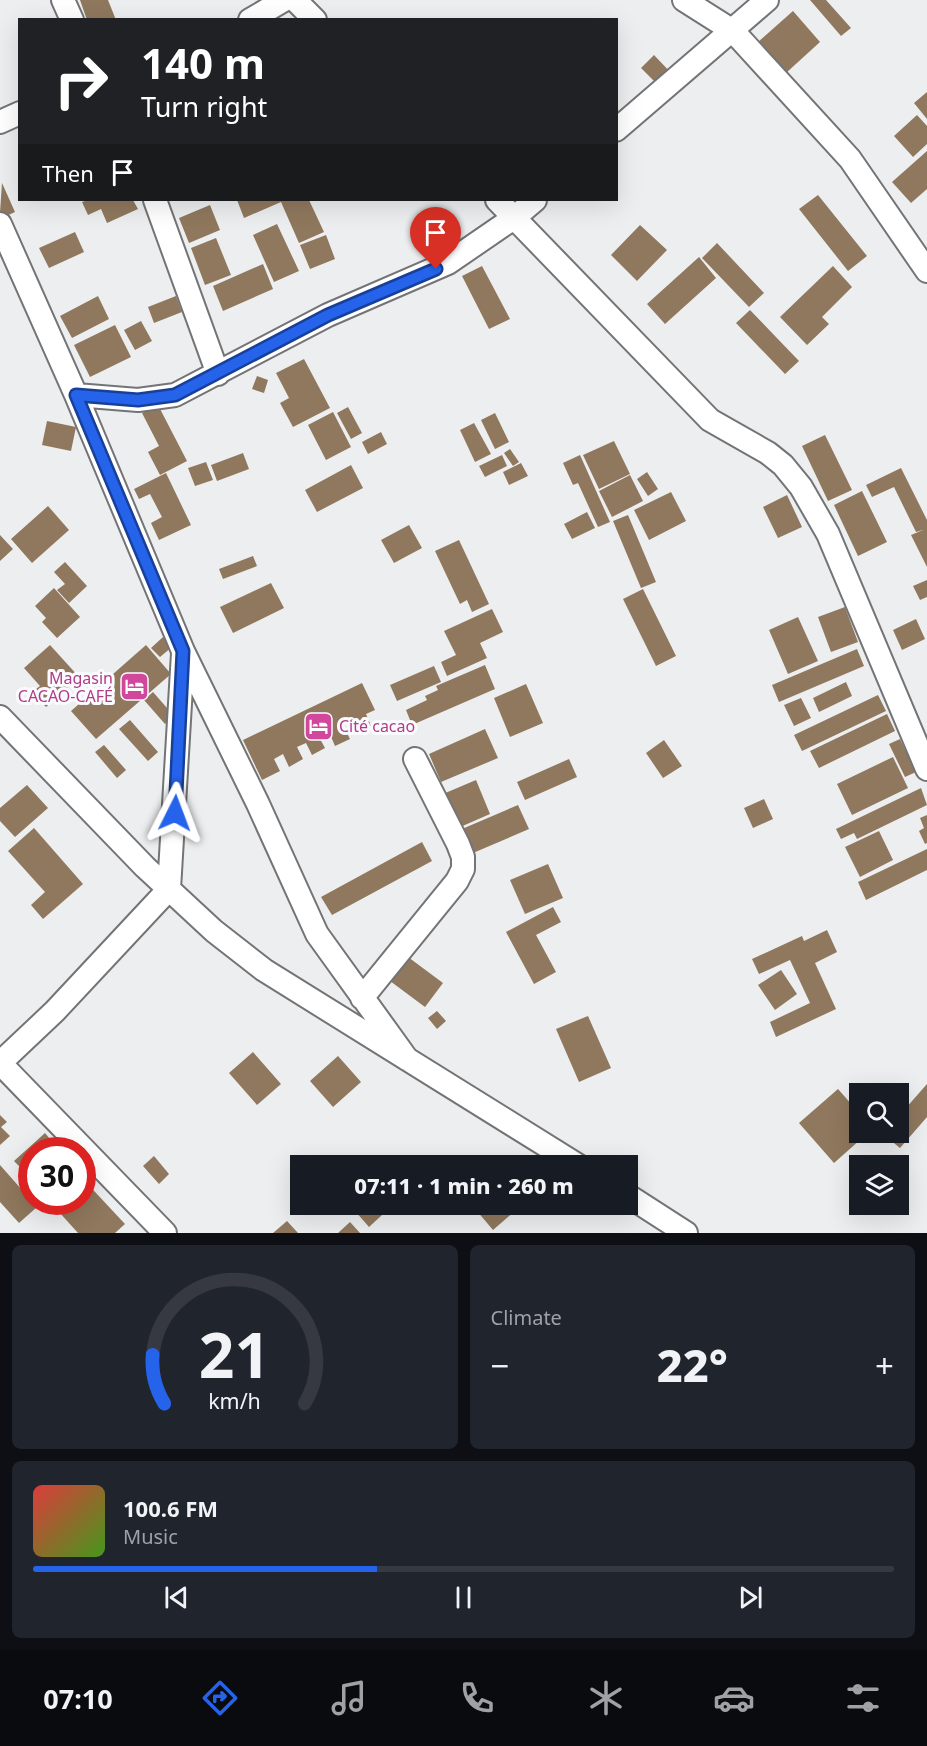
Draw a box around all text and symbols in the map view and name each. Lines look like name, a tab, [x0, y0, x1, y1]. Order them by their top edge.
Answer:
text: 140 m	[141, 34, 265, 91]
icon: right	[42, 42, 120, 120]
text: Turn right	[141, 88, 267, 125]
icon: arrive	[106, 156, 139, 189]
text: Then	[42, 158, 94, 188]
pin	[410, 207, 461, 269]
icon: arrive	[419, 216, 452, 249]
place label: Magasin CACAO-CAFÉ	[18, 667, 113, 707]
hotel icon: Magasin CACAO-CAFÉ	[118, 671, 150, 703]
hotel icon: Cité cacao	[302, 710, 334, 742]
place label: Cité cacao	[339, 715, 415, 737]
position arrow	[143, 781, 207, 845]
map controls	[849, 1083, 909, 1215]
button: search	[849, 1083, 909, 1143]
speed limit sign: 30	[18, 1137, 96, 1215]
button: layers	[849, 1155, 909, 1215]
text: 07:11 · 1 min · 260 m	[354, 1170, 574, 1200]
text: Climate	[491, 1304, 562, 1331]
text: 21	[199, 1311, 270, 1396]
text: 22°	[657, 1334, 728, 1395]
text: −	[491, 1343, 509, 1388]
text: +	[875, 1343, 894, 1388]
text: km/h	[208, 1386, 261, 1415]
text: 100.6 FM	[123, 1493, 218, 1523]
text: Music	[123, 1523, 178, 1550]
icon: previous	[160, 1581, 193, 1614]
icon: pause	[447, 1581, 480, 1614]
icon: next	[734, 1581, 767, 1614]
icon: directions	[199, 1677, 241, 1719]
icon: music	[328, 1677, 370, 1719]
icon: phone	[456, 1677, 498, 1719]
icon: climate	[585, 1677, 627, 1719]
icon: car	[713, 1677, 755, 1719]
icon: filters	[842, 1677, 884, 1719]
text: 07:10	[43, 1680, 113, 1717]

